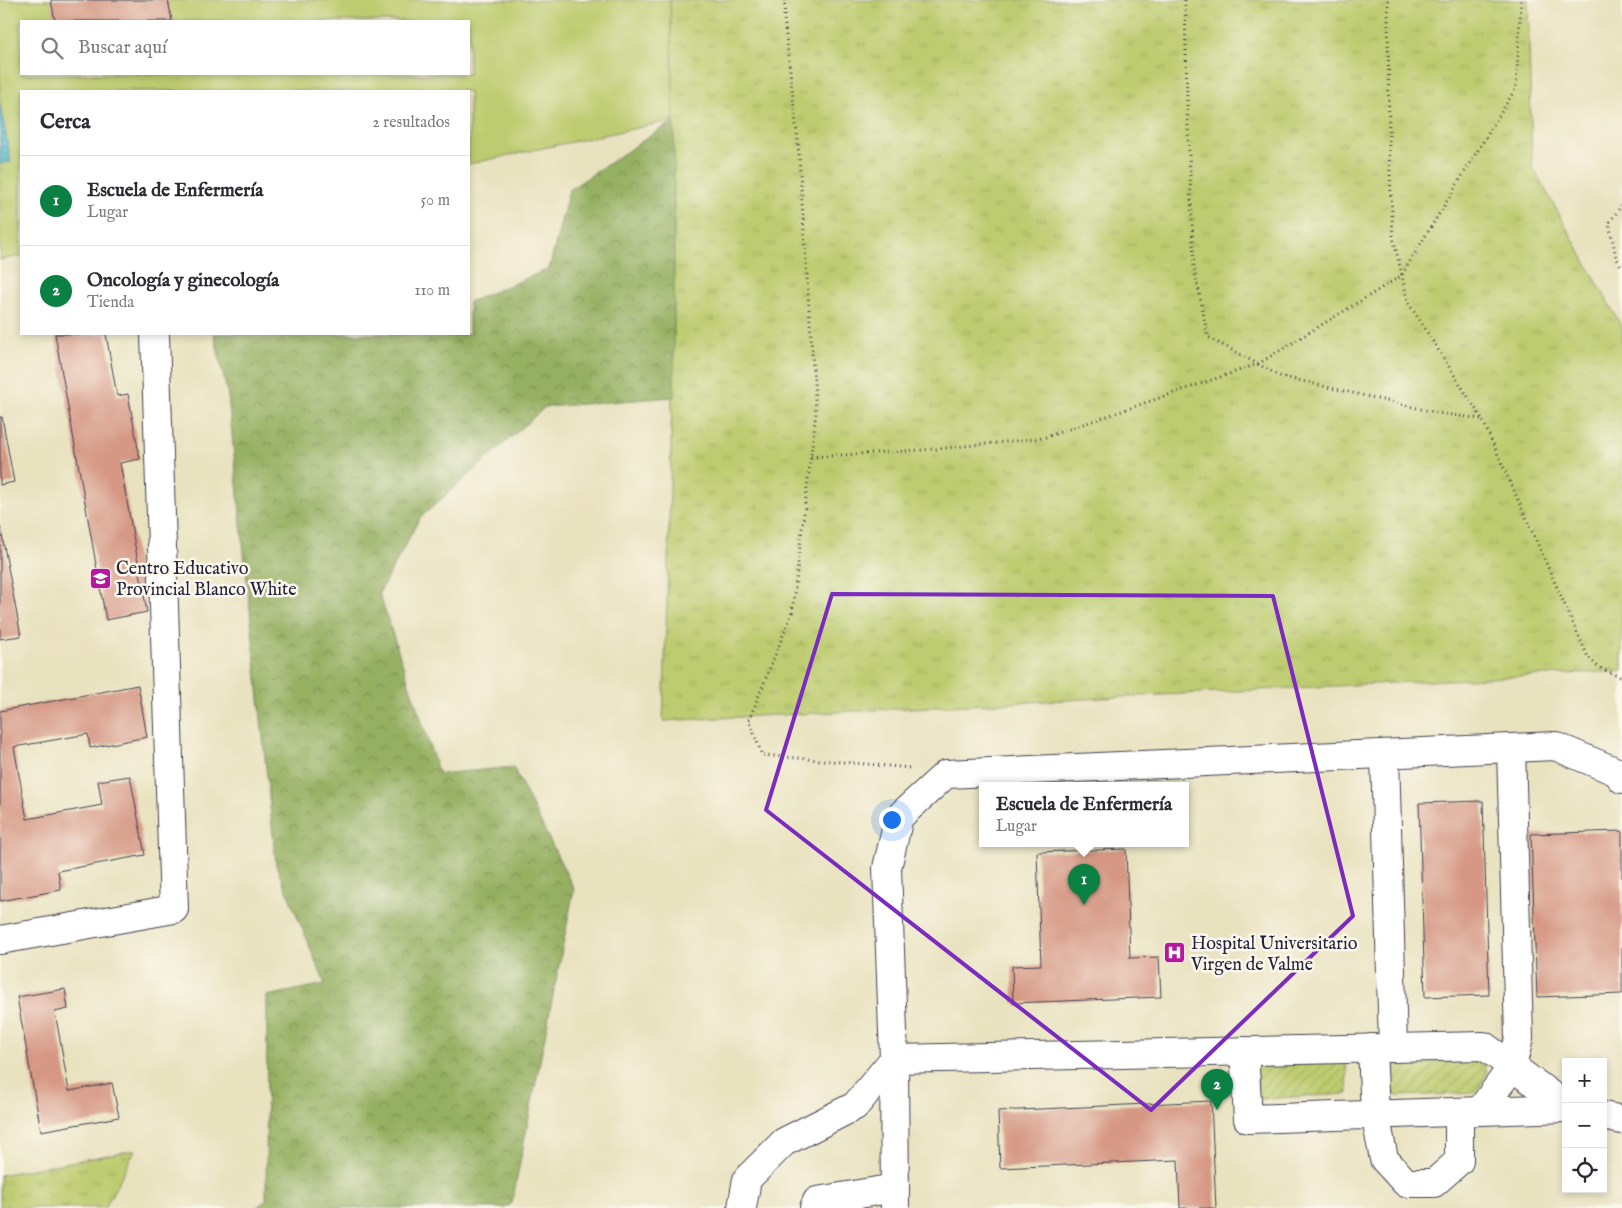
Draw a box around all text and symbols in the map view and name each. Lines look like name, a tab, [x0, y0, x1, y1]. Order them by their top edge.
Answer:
search box	[20, 20, 470, 75]
icon: search	[38, 34, 66, 62]
text: Buscar aquí	[78, 36, 167, 60]
text: Cerca	[40, 109, 90, 136]
text: 2 resultados	[372, 113, 450, 133]
text: Escuela de Enfermería	[87, 179, 264, 203]
text: 1	[53, 191, 59, 211]
text: 50 m	[421, 191, 450, 211]
text: Lugar	[87, 203, 128, 223]
text: Oncología y ginecología	[87, 269, 279, 293]
text: 2	[52, 281, 60, 301]
text: 110 m	[414, 281, 450, 301]
text: Tienda	[87, 293, 134, 313]
place label: Centro Educativo Provincial Blanco White	[116, 558, 296, 602]
school or university icon: Centro Educativo Provincial Blanco White	[88, 566, 112, 590]
popup	[979, 782, 1189, 847]
text: Escuela de Enfermería	[996, 793, 1172, 817]
your location	[879, 807, 905, 833]
text: Lugar	[996, 817, 1037, 837]
pin: 1	[1068, 864, 1100, 905]
place label: Hospital Universitario Virgen de Valme	[1190, 933, 1358, 977]
hospital icon: Hospital Universitario Virgen de Valme	[1163, 941, 1187, 965]
map controls	[1562, 1058, 1607, 1193]
button: +	[1562, 1058, 1607, 1103]
pin: 2	[1201, 1069, 1233, 1110]
button: −	[1562, 1103, 1607, 1148]
button: locate	[1562, 1148, 1607, 1193]

